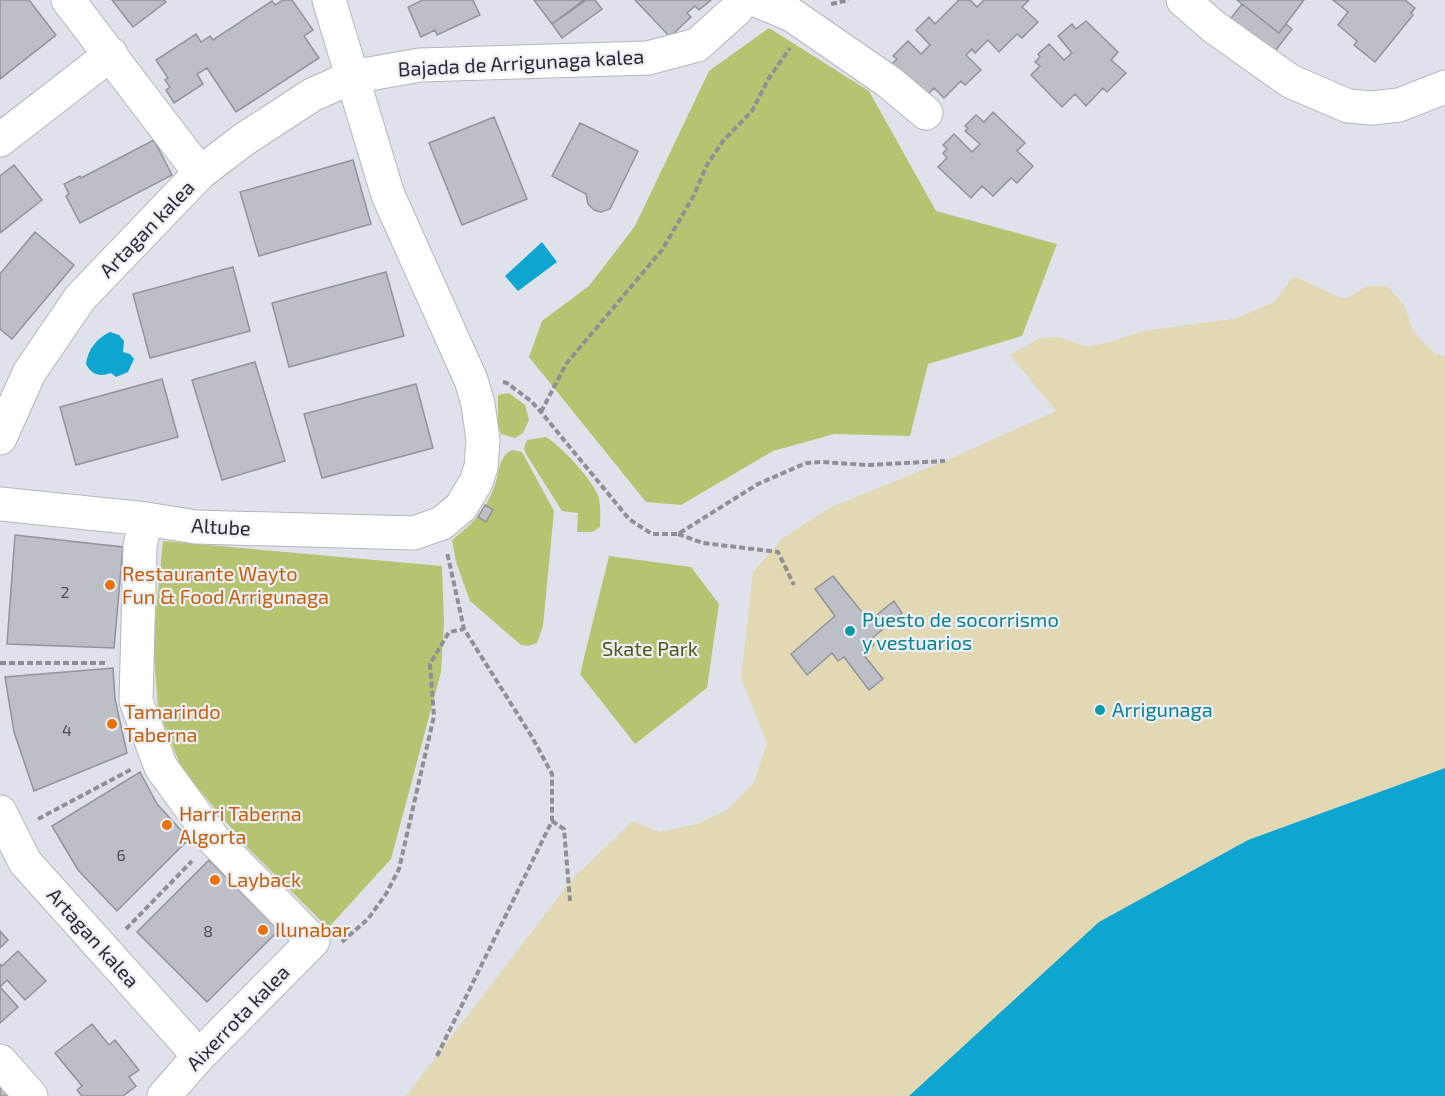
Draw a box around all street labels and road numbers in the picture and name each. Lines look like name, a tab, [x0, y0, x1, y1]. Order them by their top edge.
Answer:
street label: Bajada de Arrigunaga kalea	[397, 44, 645, 80]
street label: Artagan kalea	[94, 175, 199, 282]
street label: Altube	[191, 512, 251, 540]
street label: Artagan kalea	[43, 882, 145, 992]
street label: Aixerrota kalea	[181, 960, 294, 1075]

